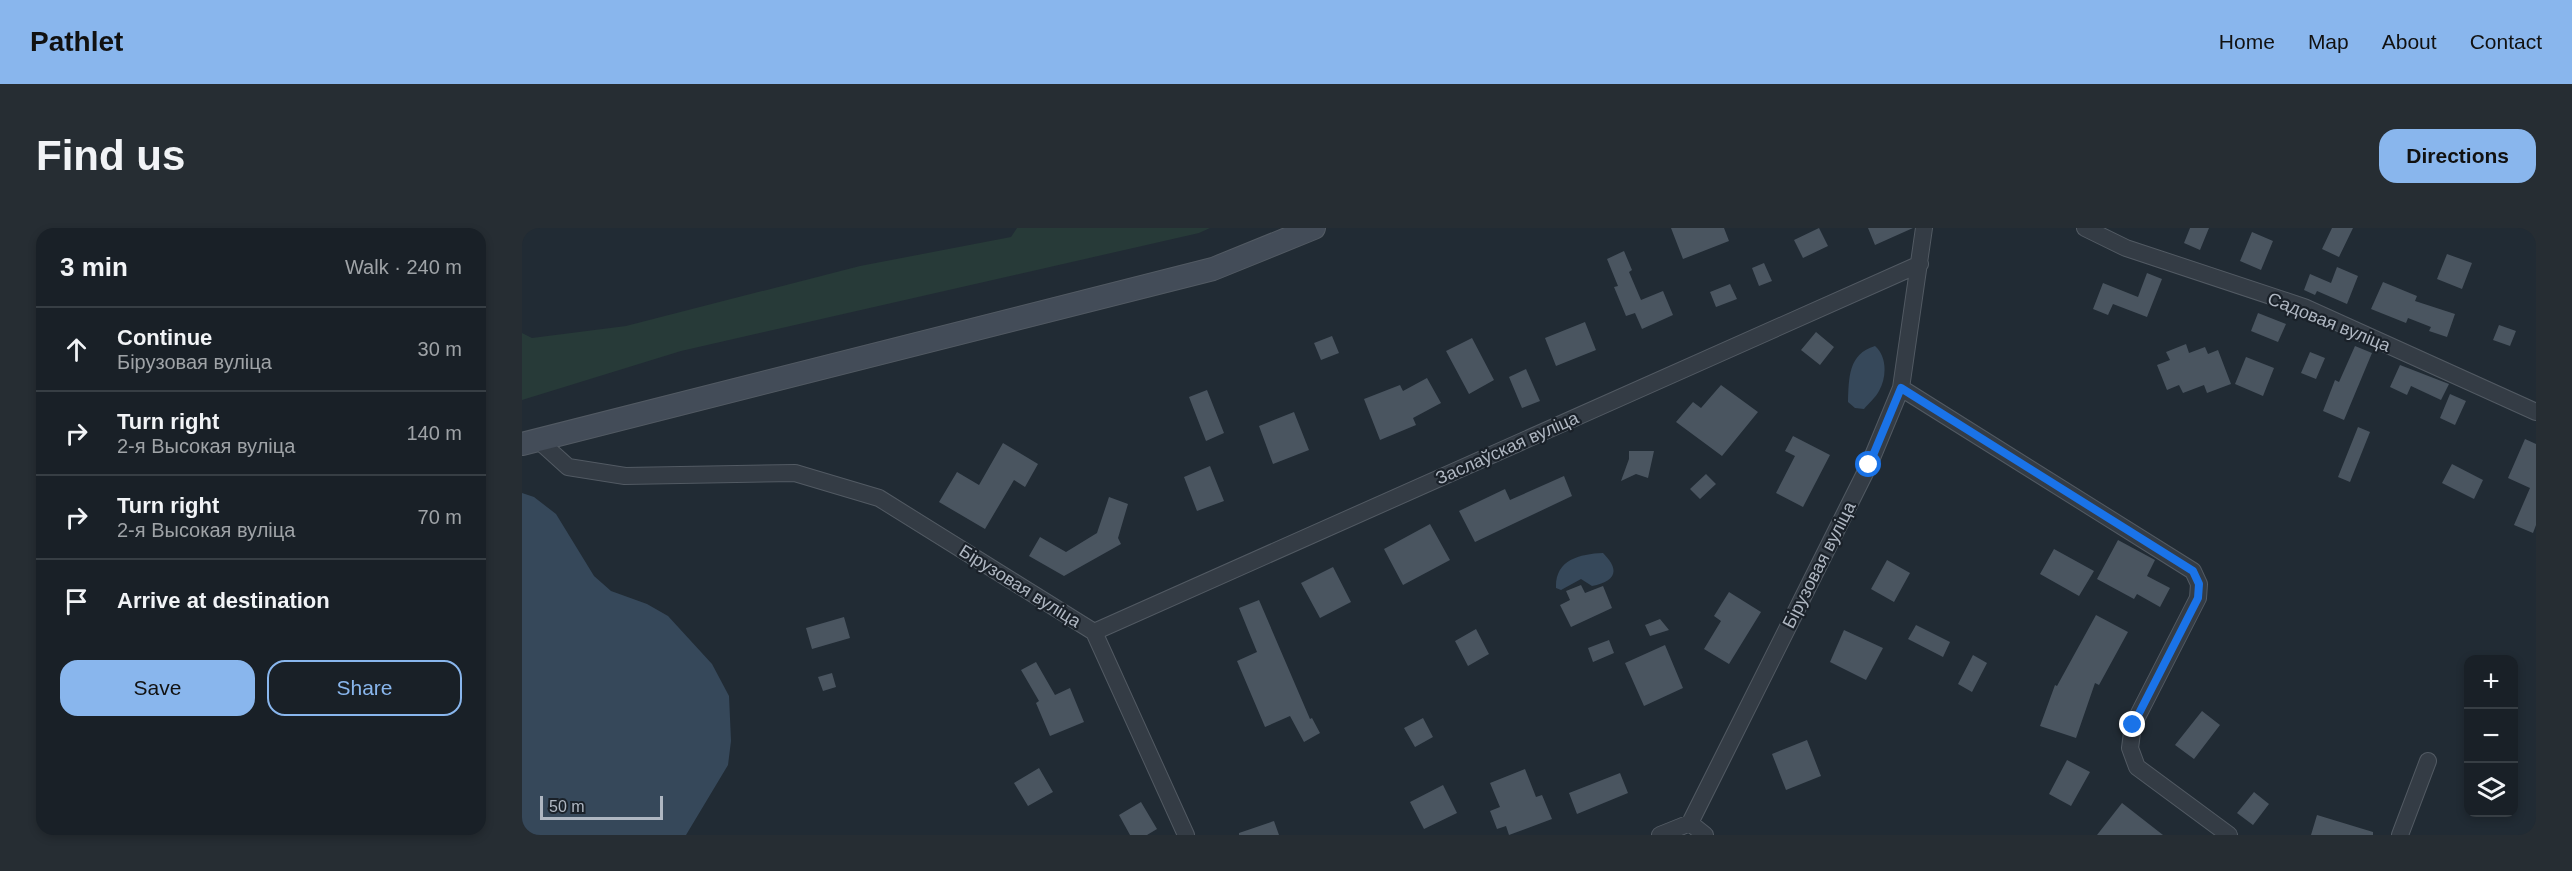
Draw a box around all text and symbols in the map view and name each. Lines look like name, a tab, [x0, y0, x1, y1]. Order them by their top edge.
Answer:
text: Pathlet	[30, 26, 123, 57]
text: Home	[2219, 30, 2275, 53]
text: Map	[2308, 30, 2349, 53]
text: About	[2382, 30, 2437, 53]
text: Contact	[2470, 30, 2542, 53]
button: Directions	[2379, 129, 2536, 183]
text: Find us	[36, 132, 185, 179]
text: 3 min	[60, 252, 128, 282]
text: Walk · 240 m	[345, 256, 462, 278]
street label: Садовая вуліца	[2265, 288, 2394, 356]
text: Continue	[117, 325, 212, 350]
icon: ahead	[60, 333, 93, 366]
text: 30 m	[418, 338, 462, 360]
text: Бірузовая вуліца	[117, 351, 272, 373]
street label: Заслаўская вуліца	[1433, 407, 1582, 488]
text: Turn right	[117, 409, 219, 434]
icon: right	[60, 417, 93, 450]
text: 140 m	[406, 422, 462, 444]
text: 2-я Высокая вуліца	[117, 435, 295, 457]
route start	[1855, 451, 1881, 477]
text: Turn right	[117, 493, 219, 518]
street label: Бірузовая вуліца	[1778, 497, 1860, 632]
icon: right	[60, 501, 93, 534]
text: 70 m	[418, 506, 462, 528]
text: 2-я Высокая вуліца	[117, 519, 295, 541]
street label: Бірузовая вуліца	[956, 541, 1085, 632]
icon: arrive	[60, 585, 93, 618]
text: Arrive at destination	[117, 588, 330, 613]
map controls	[2464, 655, 2518, 817]
button: +	[2464, 655, 2518, 709]
button: Save	[60, 660, 255, 716]
button: Share	[267, 660, 462, 716]
button: −	[2464, 709, 2518, 763]
route end	[2119, 711, 2145, 737]
button: layers	[2464, 763, 2518, 817]
scale bar	[540, 793, 663, 820]
text: 50 m	[549, 798, 585, 815]

